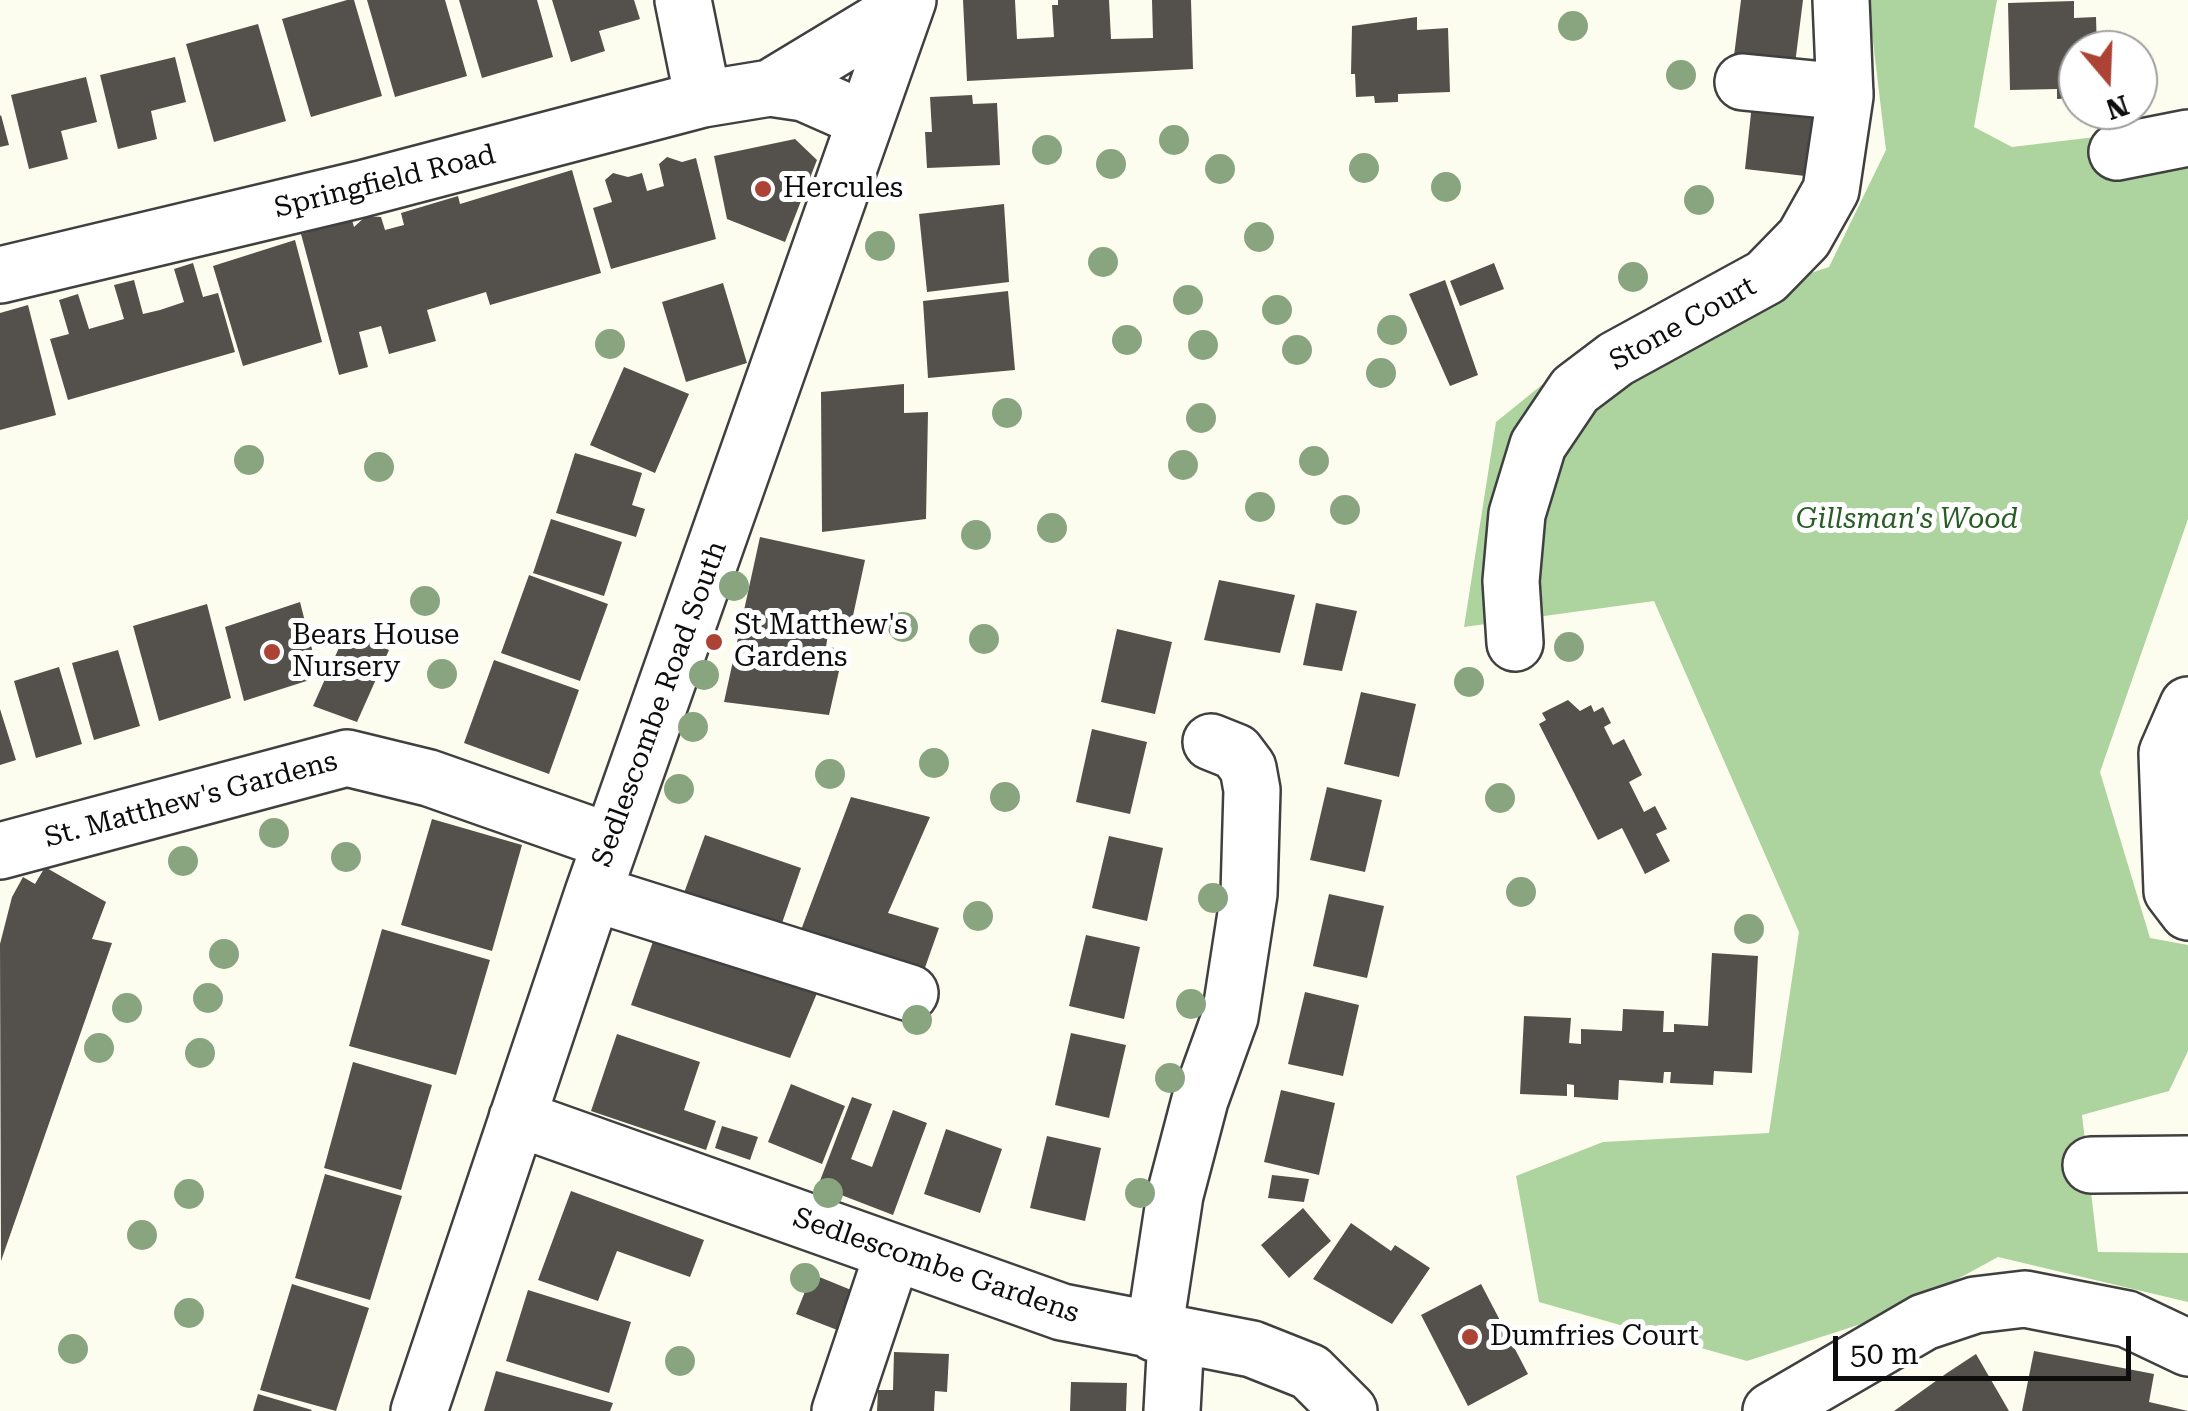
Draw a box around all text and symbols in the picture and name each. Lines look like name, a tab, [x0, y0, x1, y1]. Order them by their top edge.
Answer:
north arrow	[2058, 30, 2158, 130]
text: N	[2102, 88, 2133, 126]
street label: Springfield Road	[271, 138, 499, 226]
place label: Hercules	[783, 172, 903, 206]
marker: Hercules	[752, 178, 774, 200]
street label: Stone Court	[1604, 270, 1762, 378]
park label: Gillsman's Wood	[1796, 503, 2018, 537]
street label: Sedlescombe Road South	[585, 537, 735, 871]
place label: St Matthew's Gardens	[734, 609, 907, 675]
place label: Bears House Nursery	[292, 619, 459, 685]
marker: St Matthew's Gardens	[703, 631, 725, 653]
marker: Bears House Nursery	[261, 641, 283, 663]
street label: St. Matthew's Gardens	[41, 745, 341, 855]
street label: Sedlescombe Gardens	[789, 1201, 1083, 1331]
scale bar	[1838, 1316, 2136, 1378]
place label: Dumfries Court	[1490, 1320, 1699, 1354]
marker: Dumfries Court	[1459, 1326, 1481, 1348]
text: 50 m	[1850, 1336, 1919, 1371]

